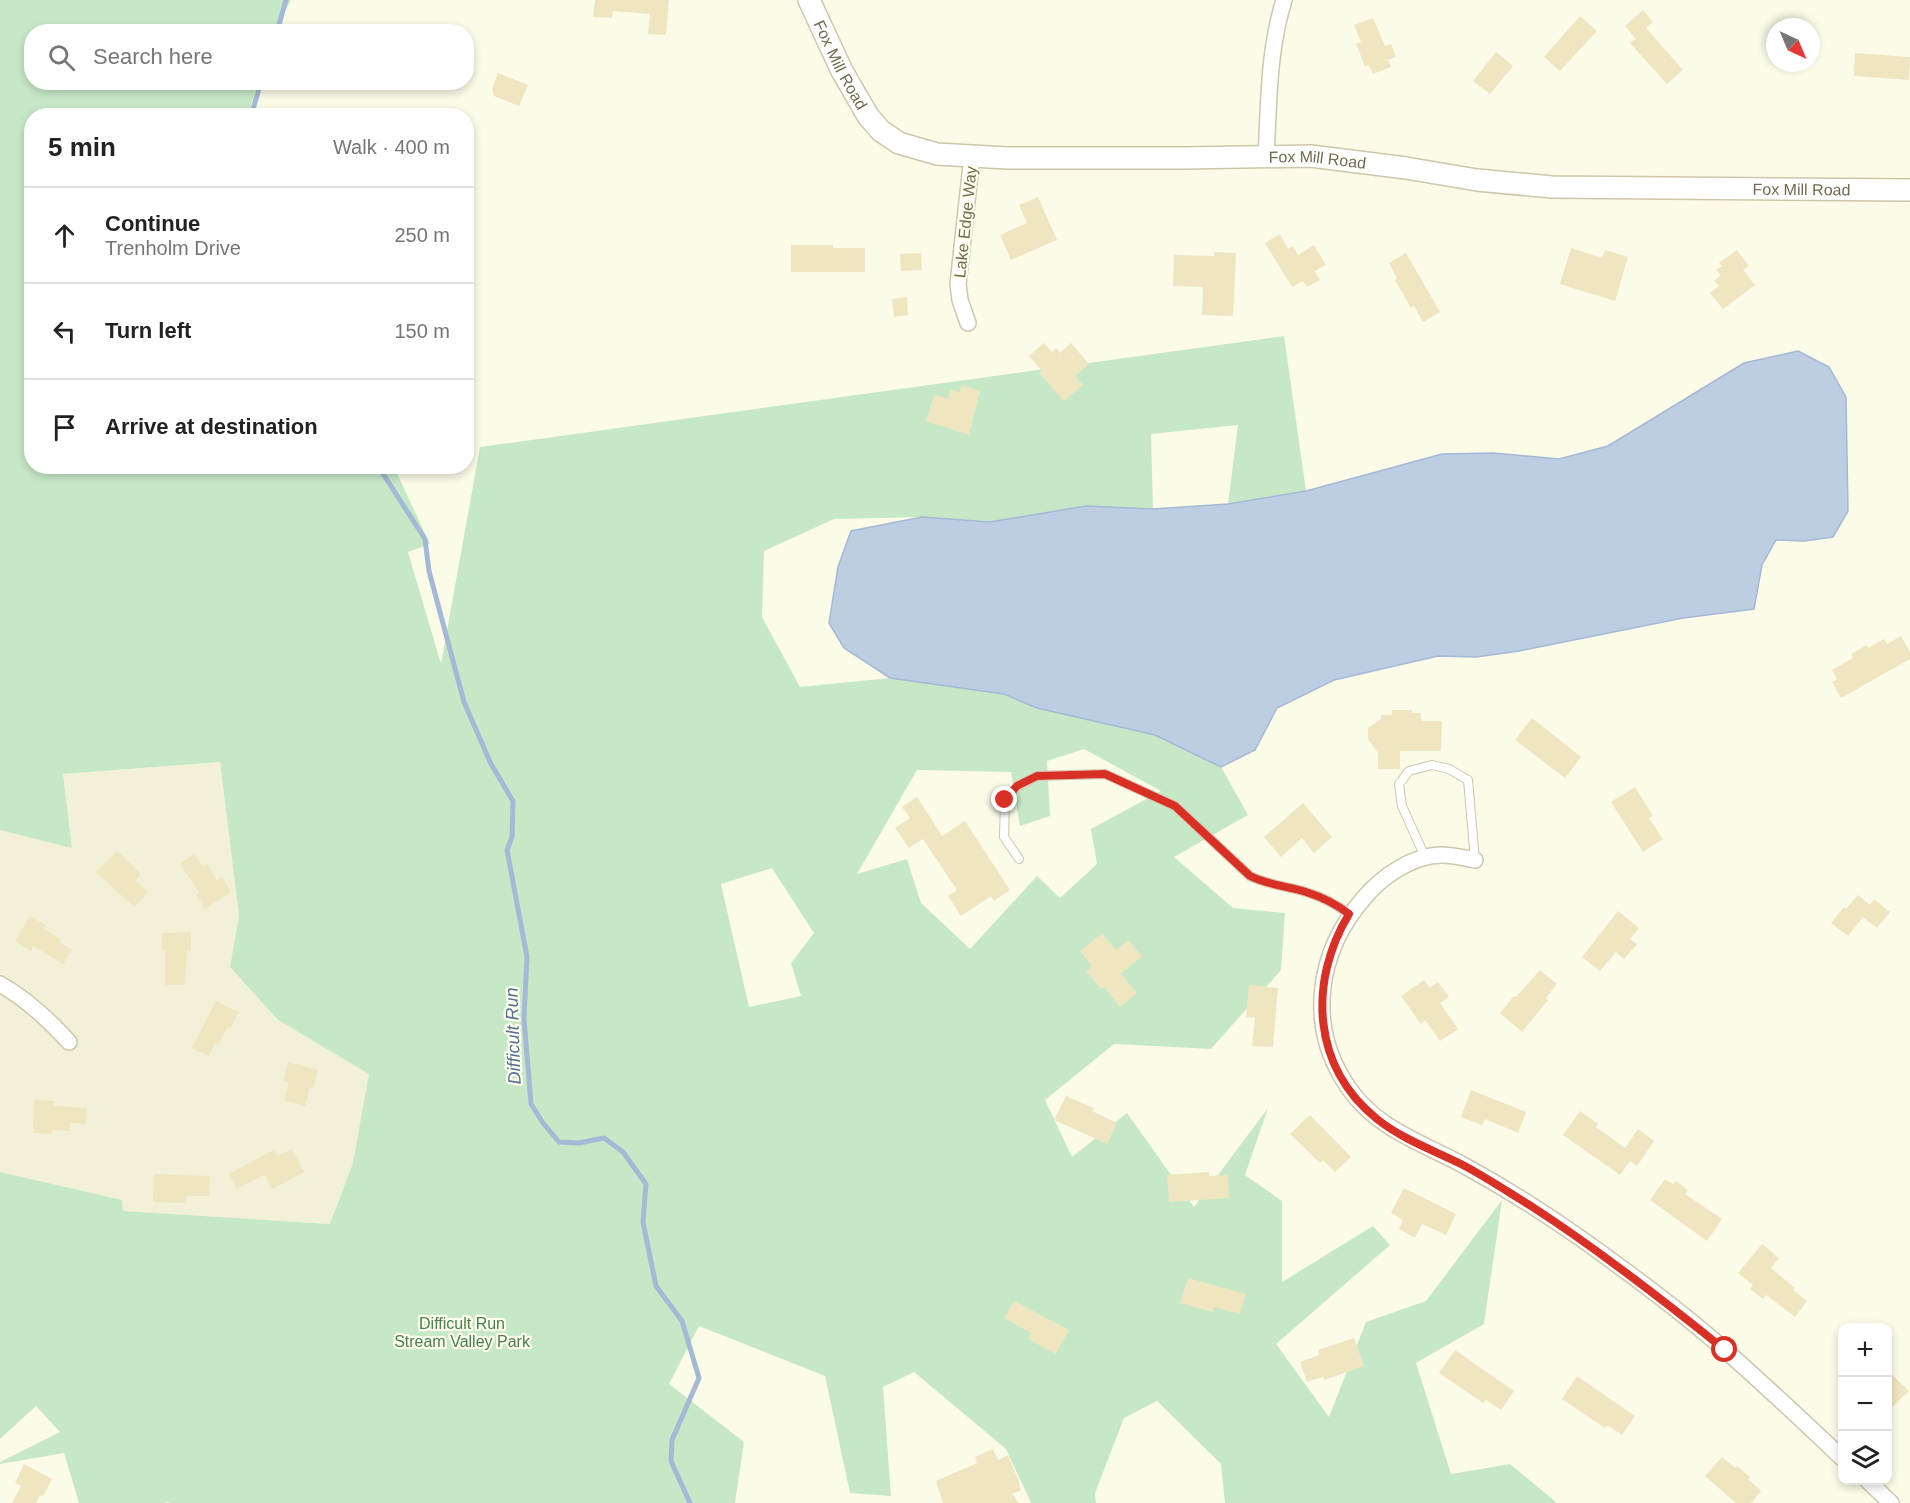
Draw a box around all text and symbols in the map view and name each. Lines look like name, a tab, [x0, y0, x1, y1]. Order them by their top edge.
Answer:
street label: Fox Mill Road	[811, 18, 870, 112]
north arrow	[1766, 18, 1820, 72]
search box	[24, 24, 474, 90]
icon: search	[45, 41, 78, 74]
text: Search here	[93, 44, 213, 69]
text: 5 min	[48, 132, 116, 162]
text: Walk · 400 m	[333, 136, 450, 158]
street label: Fox Mill Road	[1268, 148, 1367, 172]
street label: Lake Edge Way	[951, 165, 980, 279]
street label: Fox Mill Road	[1752, 181, 1850, 199]
text: Continue	[105, 211, 200, 236]
icon: ahead	[48, 219, 81, 252]
text: 250 m	[394, 224, 450, 246]
text: Trenholm Drive	[105, 237, 241, 259]
icon: left	[48, 315, 81, 348]
text: Turn left	[105, 318, 191, 343]
text: 150 m	[394, 320, 450, 342]
icon: arrive	[48, 411, 81, 444]
text: Arrive at destination	[105, 414, 318, 439]
route end	[991, 786, 1017, 812]
water label: Difficult Run	[501, 987, 525, 1085]
park label: Difficult Run Stream Valley Park	[394, 1315, 531, 1350]
map controls	[1838, 1323, 1892, 1485]
button: +	[1838, 1323, 1892, 1377]
route start	[1711, 1336, 1737, 1362]
button: −	[1838, 1377, 1892, 1431]
button: layers	[1838, 1431, 1892, 1485]

